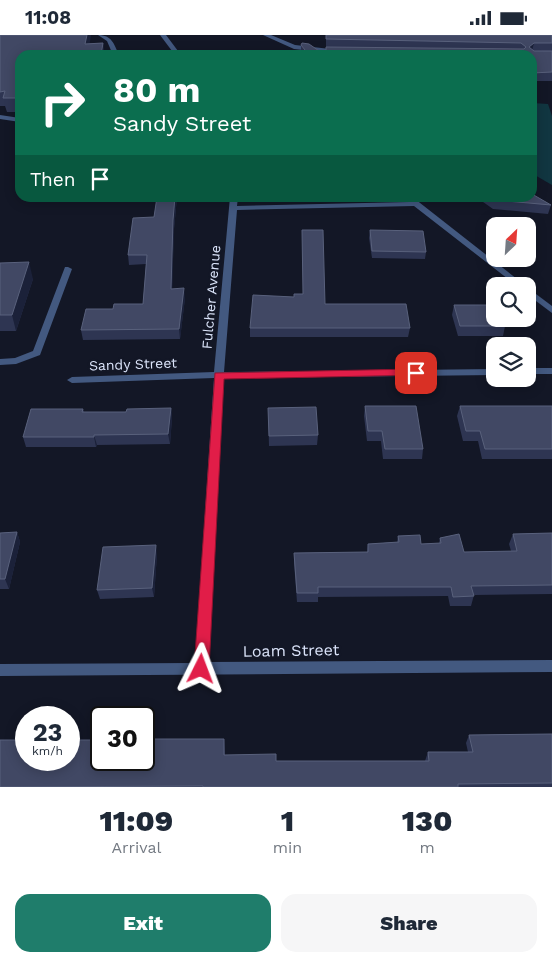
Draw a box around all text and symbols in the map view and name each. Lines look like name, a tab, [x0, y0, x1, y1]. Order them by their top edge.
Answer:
text: 11:08	[25, 6, 71, 29]
text: 80 m	[113, 69, 200, 111]
icon: right	[30, 70, 95, 135]
text: Sandy Street	[113, 111, 251, 136]
icon: arrive	[86, 165, 114, 193]
text: Then	[30, 168, 76, 191]
north arrow	[486, 217, 536, 267]
map controls	[486, 217, 536, 387]
street label: Fulcher Avenue	[198, 244, 224, 350]
button: search	[486, 277, 536, 327]
button: layers	[486, 337, 536, 387]
pin	[395, 352, 437, 394]
street label: Sandy Street	[89, 354, 177, 374]
icon: arrive	[402, 359, 430, 387]
street label: Loam Street	[242, 640, 340, 661]
position arrow	[174, 642, 226, 694]
speed limit sign: 30	[90, 706, 155, 771]
text: 23	[33, 718, 62, 747]
text: km/h	[32, 744, 63, 758]
text: 11:09	[99, 803, 173, 838]
text: 1	[281, 803, 294, 838]
text: 130	[402, 803, 453, 838]
text: Arrival	[111, 838, 161, 857]
text: min	[273, 838, 302, 857]
text: m	[419, 838, 435, 857]
button: Exit	[15, 894, 271, 952]
button: Share	[281, 894, 537, 952]

